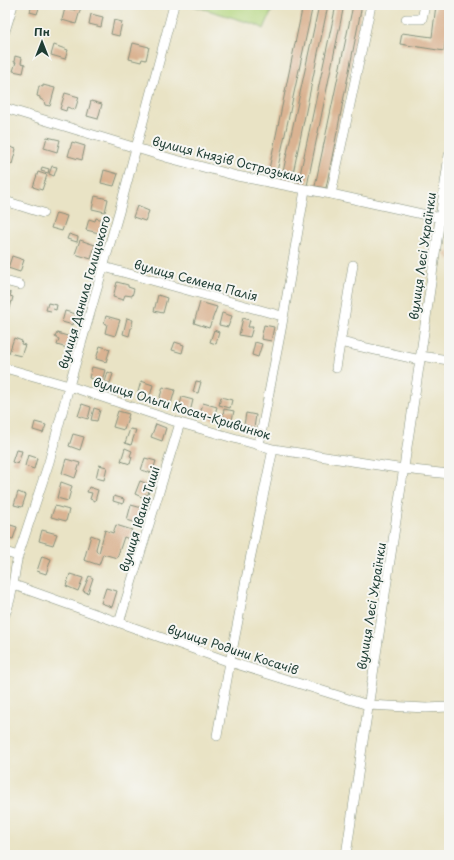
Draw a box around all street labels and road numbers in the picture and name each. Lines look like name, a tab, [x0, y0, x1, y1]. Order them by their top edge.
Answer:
street label: вулиця Князів Острозьких	[150, 131, 306, 187]
street label: вулиця Лесі Українки	[404, 191, 440, 321]
street label: вулиця Данила Галицького	[53, 213, 115, 371]
street label: вулиця Семена Палія	[132, 255, 260, 305]
street label: вулиця Ольги Косач-Кривинюк	[91, 372, 273, 444]
street label: вулиця Івана Тиші	[114, 464, 164, 574]
street label: вулиця Лесі Українки	[352, 541, 390, 671]
street label: вулиця Родини Косачів	[165, 619, 301, 679]

